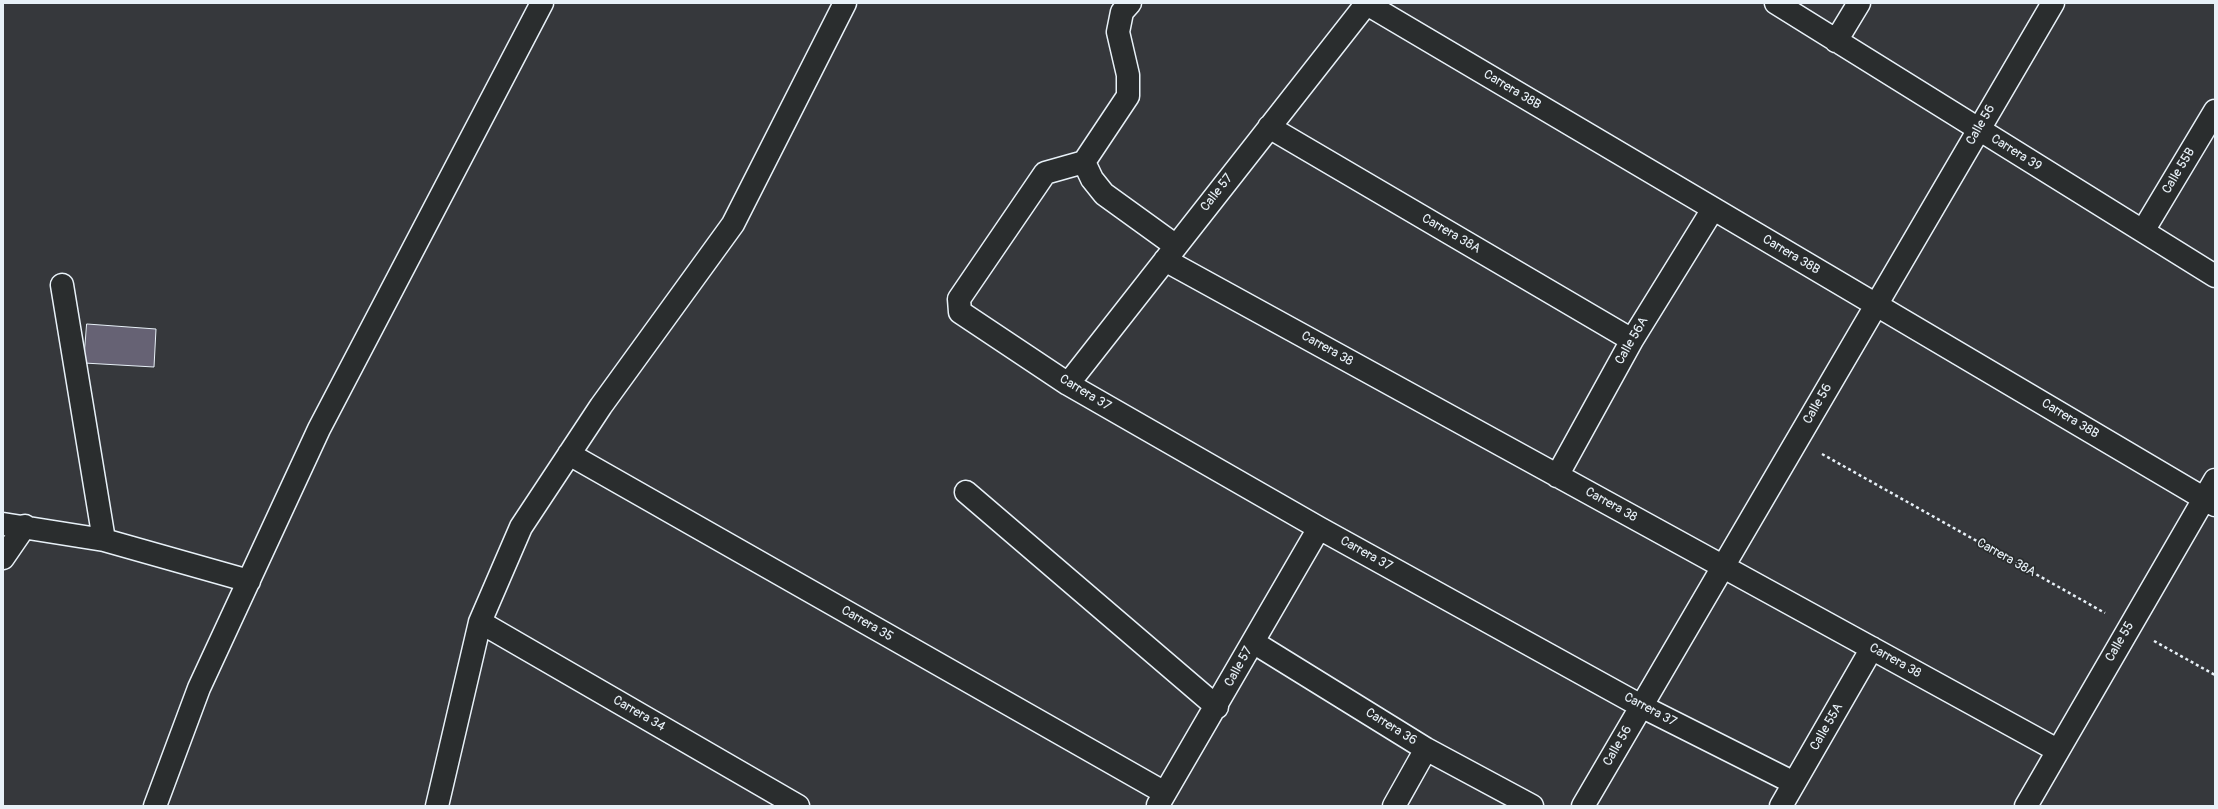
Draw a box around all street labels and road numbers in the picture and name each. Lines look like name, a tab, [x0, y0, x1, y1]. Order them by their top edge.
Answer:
street label: Carrera 38B	[1480, 67, 1544, 113]
street label: Calle 56	[1963, 102, 1999, 148]
street label: Carrera 39	[1988, 131, 2044, 175]
street label: Calle 55B	[2159, 145, 2199, 197]
street label: Calle 57	[1197, 171, 1237, 215]
street label: Carrera 38A	[1419, 211, 1483, 257]
street label: Carrera 38B	[1759, 232, 1823, 278]
street label: Calle 56A	[1612, 314, 1652, 368]
street label: Carrera 38	[1298, 328, 1356, 370]
street label: Carrera 37	[1056, 372, 1114, 414]
street label: Calle 56	[1800, 381, 1836, 427]
street label: Carrera 38B	[2038, 396, 2102, 442]
street label: Carrera 38	[1582, 484, 1640, 526]
street label: Carrera 37	[1337, 533, 1395, 575]
street label: Carrera 38A	[1974, 535, 2038, 581]
street label: Carrera 35	[838, 603, 896, 645]
street label: Calle 55	[2102, 619, 2138, 665]
street label: Carrera 38	[1866, 640, 1924, 682]
street label: Calle 57	[1222, 644, 1256, 690]
street label: Carrera 37	[1621, 690, 1679, 730]
street label: Carrera 34	[610, 693, 668, 735]
street label: Calle 55A	[1807, 701, 1847, 753]
street label: Carrera 36	[1362, 705, 1420, 749]
street label: Calle 56	[1600, 723, 1636, 769]

